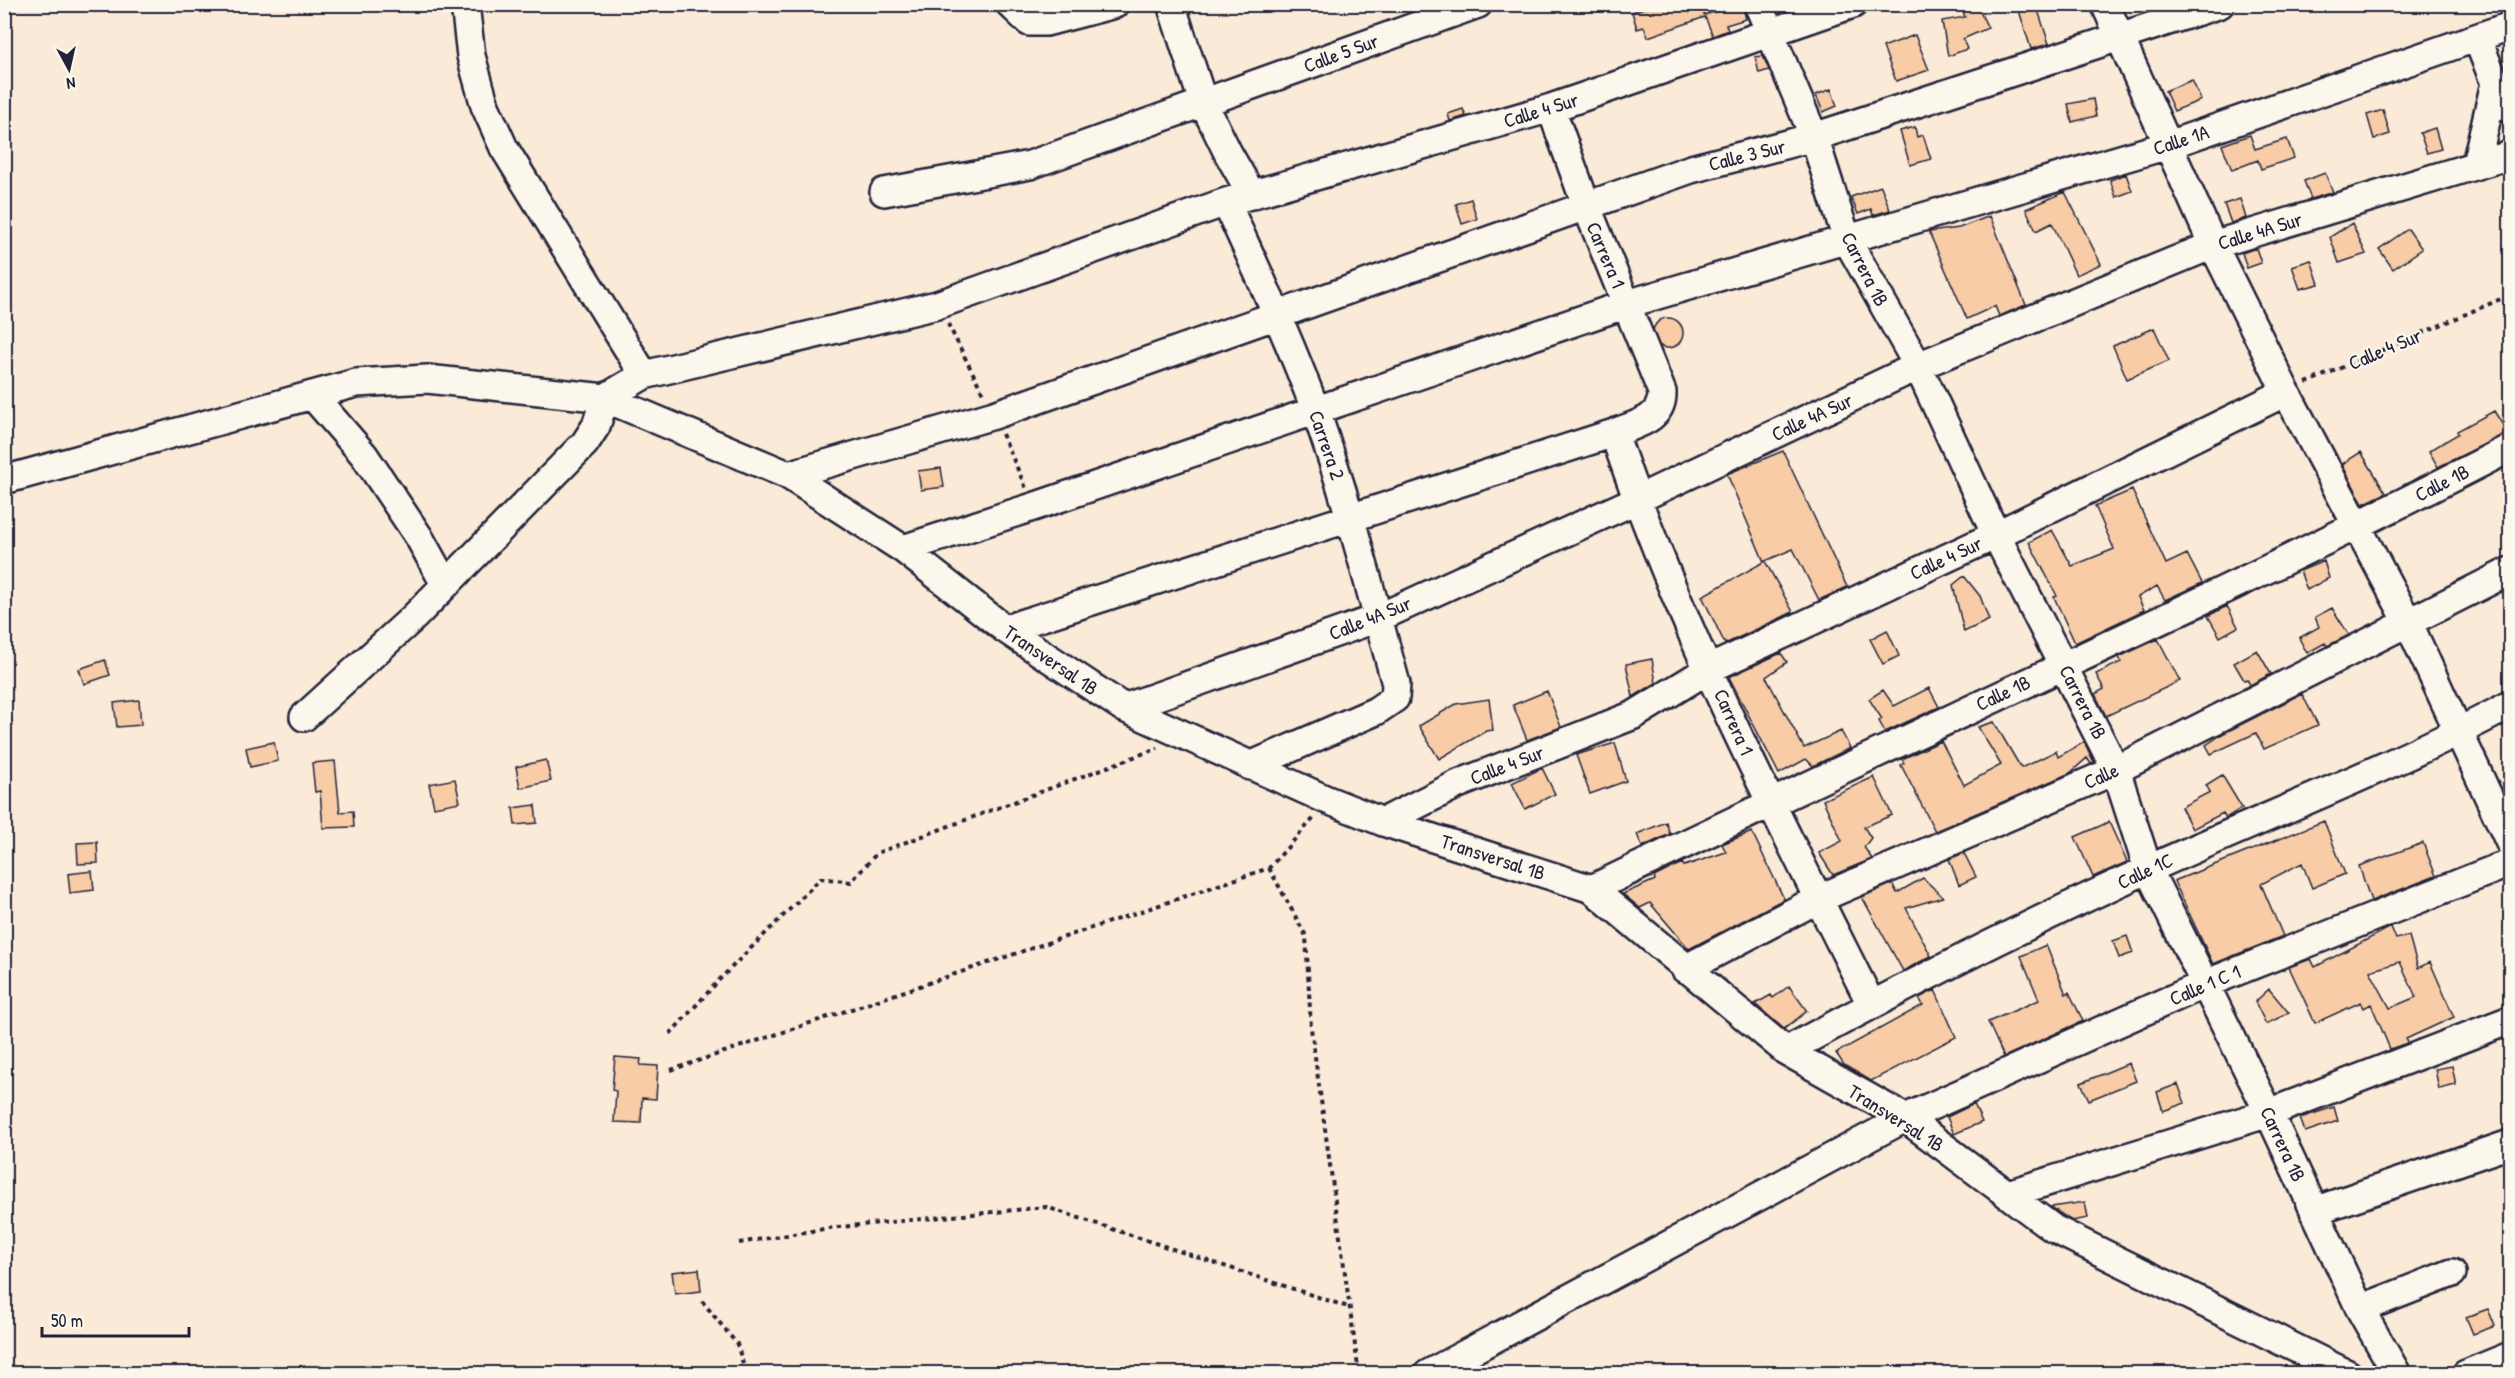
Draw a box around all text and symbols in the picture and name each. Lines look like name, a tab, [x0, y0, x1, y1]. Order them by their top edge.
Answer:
street label: Calle 5 Sur	[1300, 26, 1382, 79]
north arrow	[39, 39, 99, 99]
text: N	[65, 72, 77, 95]
street label: Calle 4 Sur	[1500, 85, 1582, 134]
street label: Calle 1A	[2150, 118, 2212, 161]
street label: Calle 3 Sur	[1706, 132, 1788, 177]
street label: Calle 4A Sur	[2214, 205, 2306, 256]
street label: Carrera 1	[1580, 218, 1632, 292]
street label: Carrera 1B	[1835, 227, 1896, 310]
street label: Calle 4 Sur	[2344, 321, 2426, 376]
street label: Calle 4A Sur	[1767, 386, 1857, 447]
street label: Carrera 2	[1303, 407, 1352, 484]
street label: Calle 1B	[2410, 457, 2473, 508]
street label: Calle 4 Sur	[1905, 529, 1987, 586]
street label: Calle 4A Sur	[1325, 589, 1415, 646]
street label: Transversal 1B	[999, 618, 1104, 701]
street label: Carrera 1B	[2053, 660, 2114, 743]
street label: Calle 1B	[1971, 668, 2035, 717]
street label: Carrera 1	[1708, 685, 1761, 759]
street label: Calle 4 Sur	[1466, 738, 1548, 791]
street label: Calle	[2079, 756, 2122, 795]
street label: Transversal 1B	[1438, 827, 1549, 886]
street label: Calle 1C	[2113, 846, 2177, 895]
street label: Calle 1 C 1	[2165, 958, 2244, 1012]
street label: Transversal 1B	[1843, 1077, 1949, 1158]
street label: Carrera 1B	[2254, 1102, 2313, 1186]
scale bar	[42, 1300, 189, 1338]
text: 50 m	[51, 1308, 83, 1333]

